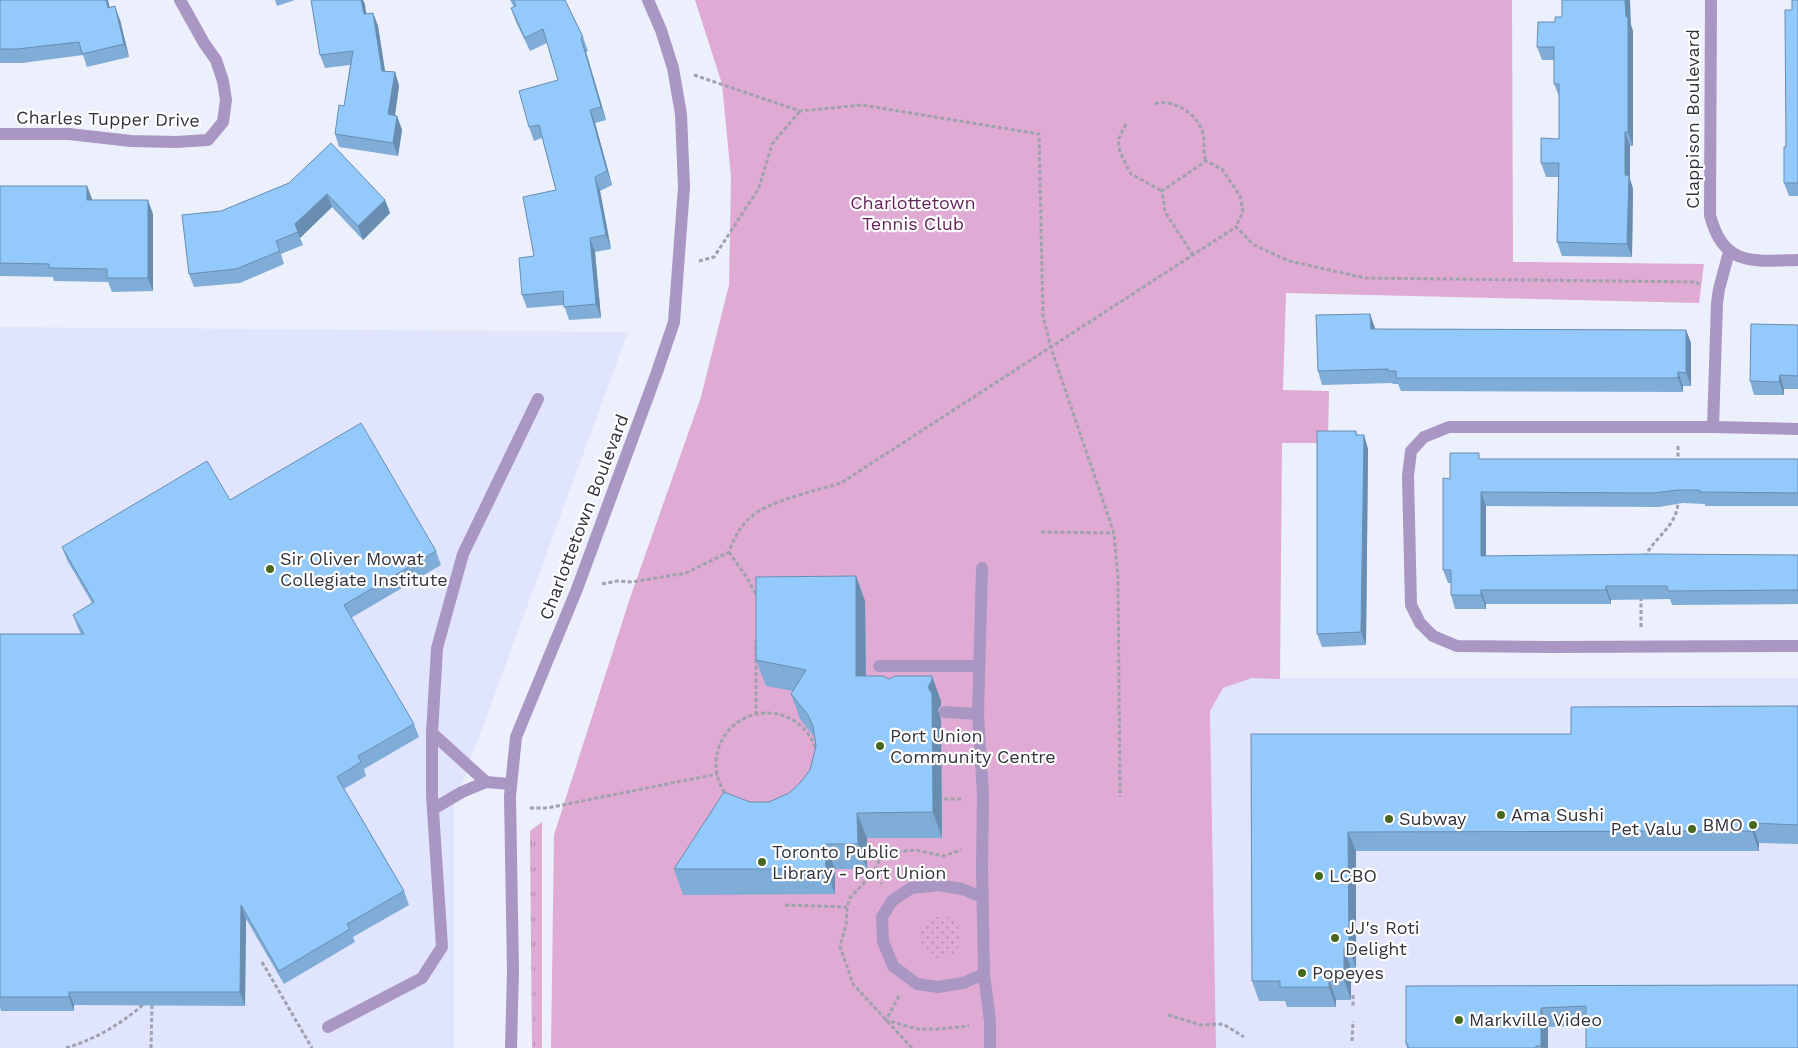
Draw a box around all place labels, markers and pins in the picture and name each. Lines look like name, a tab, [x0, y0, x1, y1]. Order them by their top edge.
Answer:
place label: Sir Oliver Mowat Collegiate Institute	[280, 548, 448, 590]
marker: Sir Oliver Mowat Collegiate Institute	[264, 563, 276, 575]
place label: Port Union Community Centre	[890, 725, 1056, 767]
marker: Port Union Community Centre	[874, 740, 886, 752]
place label: Ama Sushi	[1511, 804, 1604, 825]
place label: Subway	[1399, 808, 1467, 829]
marker: Ama Sushi	[1495, 809, 1507, 821]
marker: Subway	[1383, 813, 1395, 825]
place label: BMO	[1702, 814, 1743, 835]
place label: Pet Valu	[1611, 818, 1682, 839]
marker: BMO	[1747, 819, 1759, 831]
marker: Pet Valu	[1686, 823, 1698, 835]
place label: Toronto Public Library - Port Union	[772, 841, 946, 883]
marker: Toronto Public Library - Port Union	[756, 856, 768, 868]
place label: LCBO	[1329, 865, 1377, 886]
marker: LCBO	[1313, 870, 1325, 882]
place label: JJ's Roti Delight	[1345, 917, 1420, 959]
marker: JJ's Roti Delight	[1329, 932, 1341, 944]
place label: Popeyes	[1312, 962, 1384, 983]
marker: Popeyes	[1296, 967, 1308, 979]
place label: Markville Video	[1469, 1009, 1602, 1030]
marker: Markville Video	[1453, 1014, 1465, 1026]

